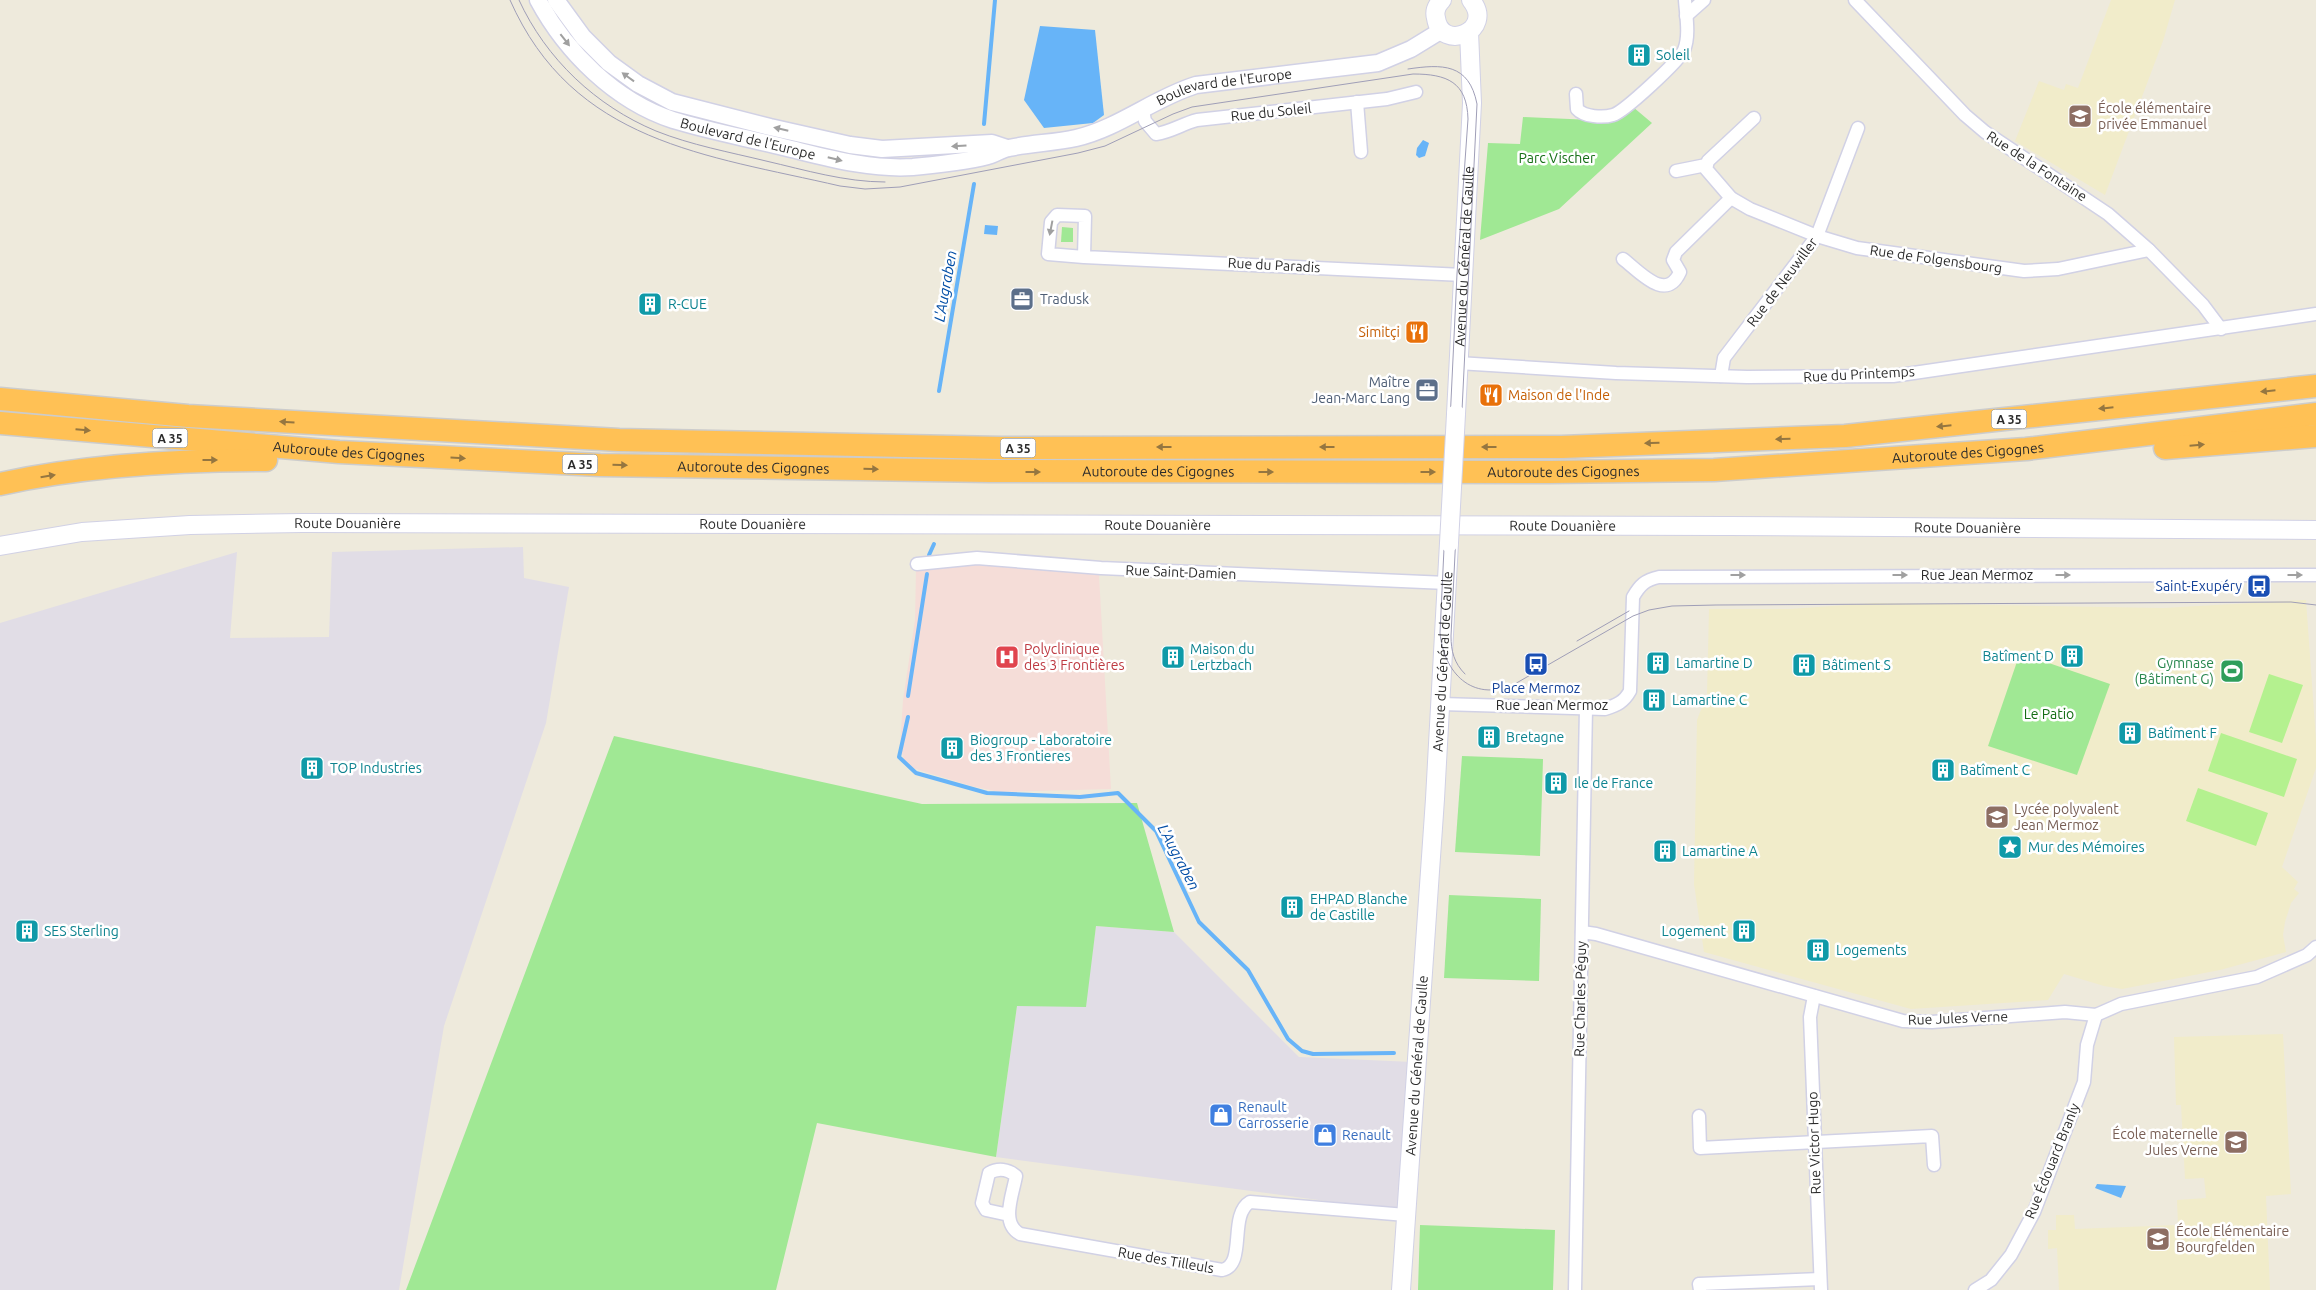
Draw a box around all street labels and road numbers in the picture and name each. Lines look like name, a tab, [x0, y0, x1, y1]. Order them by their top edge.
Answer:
street label: Boulevard de l'Europe	[1154, 65, 1293, 109]
street label: Rue du Soleil	[1230, 100, 1312, 124]
street label: Boulevard de l'Europe	[678, 115, 817, 163]
street label: Rue de la Fontaine	[1984, 128, 2090, 204]
street label: Avenue du Général de Gaulle	[1451, 166, 1477, 347]
street label: Rue de Neuwiller	[1743, 234, 1821, 330]
street label: Rue de Folgensbourg	[1869, 242, 2003, 276]
street label: Rue du Paradis	[1227, 255, 1321, 275]
street label: Rue du Printemps	[1803, 363, 1915, 385]
road number: A 35	[1992, 409, 2026, 428]
road number: A 35	[152, 428, 188, 448]
street label: Autoroute des Cigognes	[272, 438, 425, 464]
road number: A 35	[1000, 438, 1036, 458]
street label: Autoroute des Cigognes	[1891, 439, 2045, 466]
road number: A 35	[562, 454, 598, 474]
street label: Autoroute des Cigognes	[677, 458, 830, 477]
street label: Autoroute des Cigognes	[1082, 463, 1234, 479]
street label: Autoroute des Cigognes	[1487, 463, 1640, 480]
street label: Route Douanière	[294, 515, 401, 531]
street label: Route Douanière	[699, 516, 806, 532]
street label: Route Douanière	[1104, 517, 1211, 533]
street label: Route Douanière	[1509, 518, 1616, 534]
street label: Route Douanière	[1914, 519, 2021, 536]
street label: Rue Saint-Damien	[1125, 562, 1237, 582]
street label: Rue Jean Mermoz	[1921, 567, 2033, 583]
street label: Avenue du Général de Gaulle	[1430, 571, 1455, 752]
street label: Rue Jean Mermoz	[1496, 697, 1608, 713]
street label: Rue Charles Péguy	[1571, 941, 1589, 1057]
street label: Avenue du Général de Gaulle	[1402, 975, 1431, 1156]
street label: Rue Jules Verne	[1908, 1008, 2008, 1028]
street label: Rue Victor Hugo	[1804, 1091, 1824, 1195]
street label: Rue Édouard Branly	[2021, 1100, 2083, 1221]
street label: Rue des Tilleuls	[1117, 1244, 1215, 1276]

